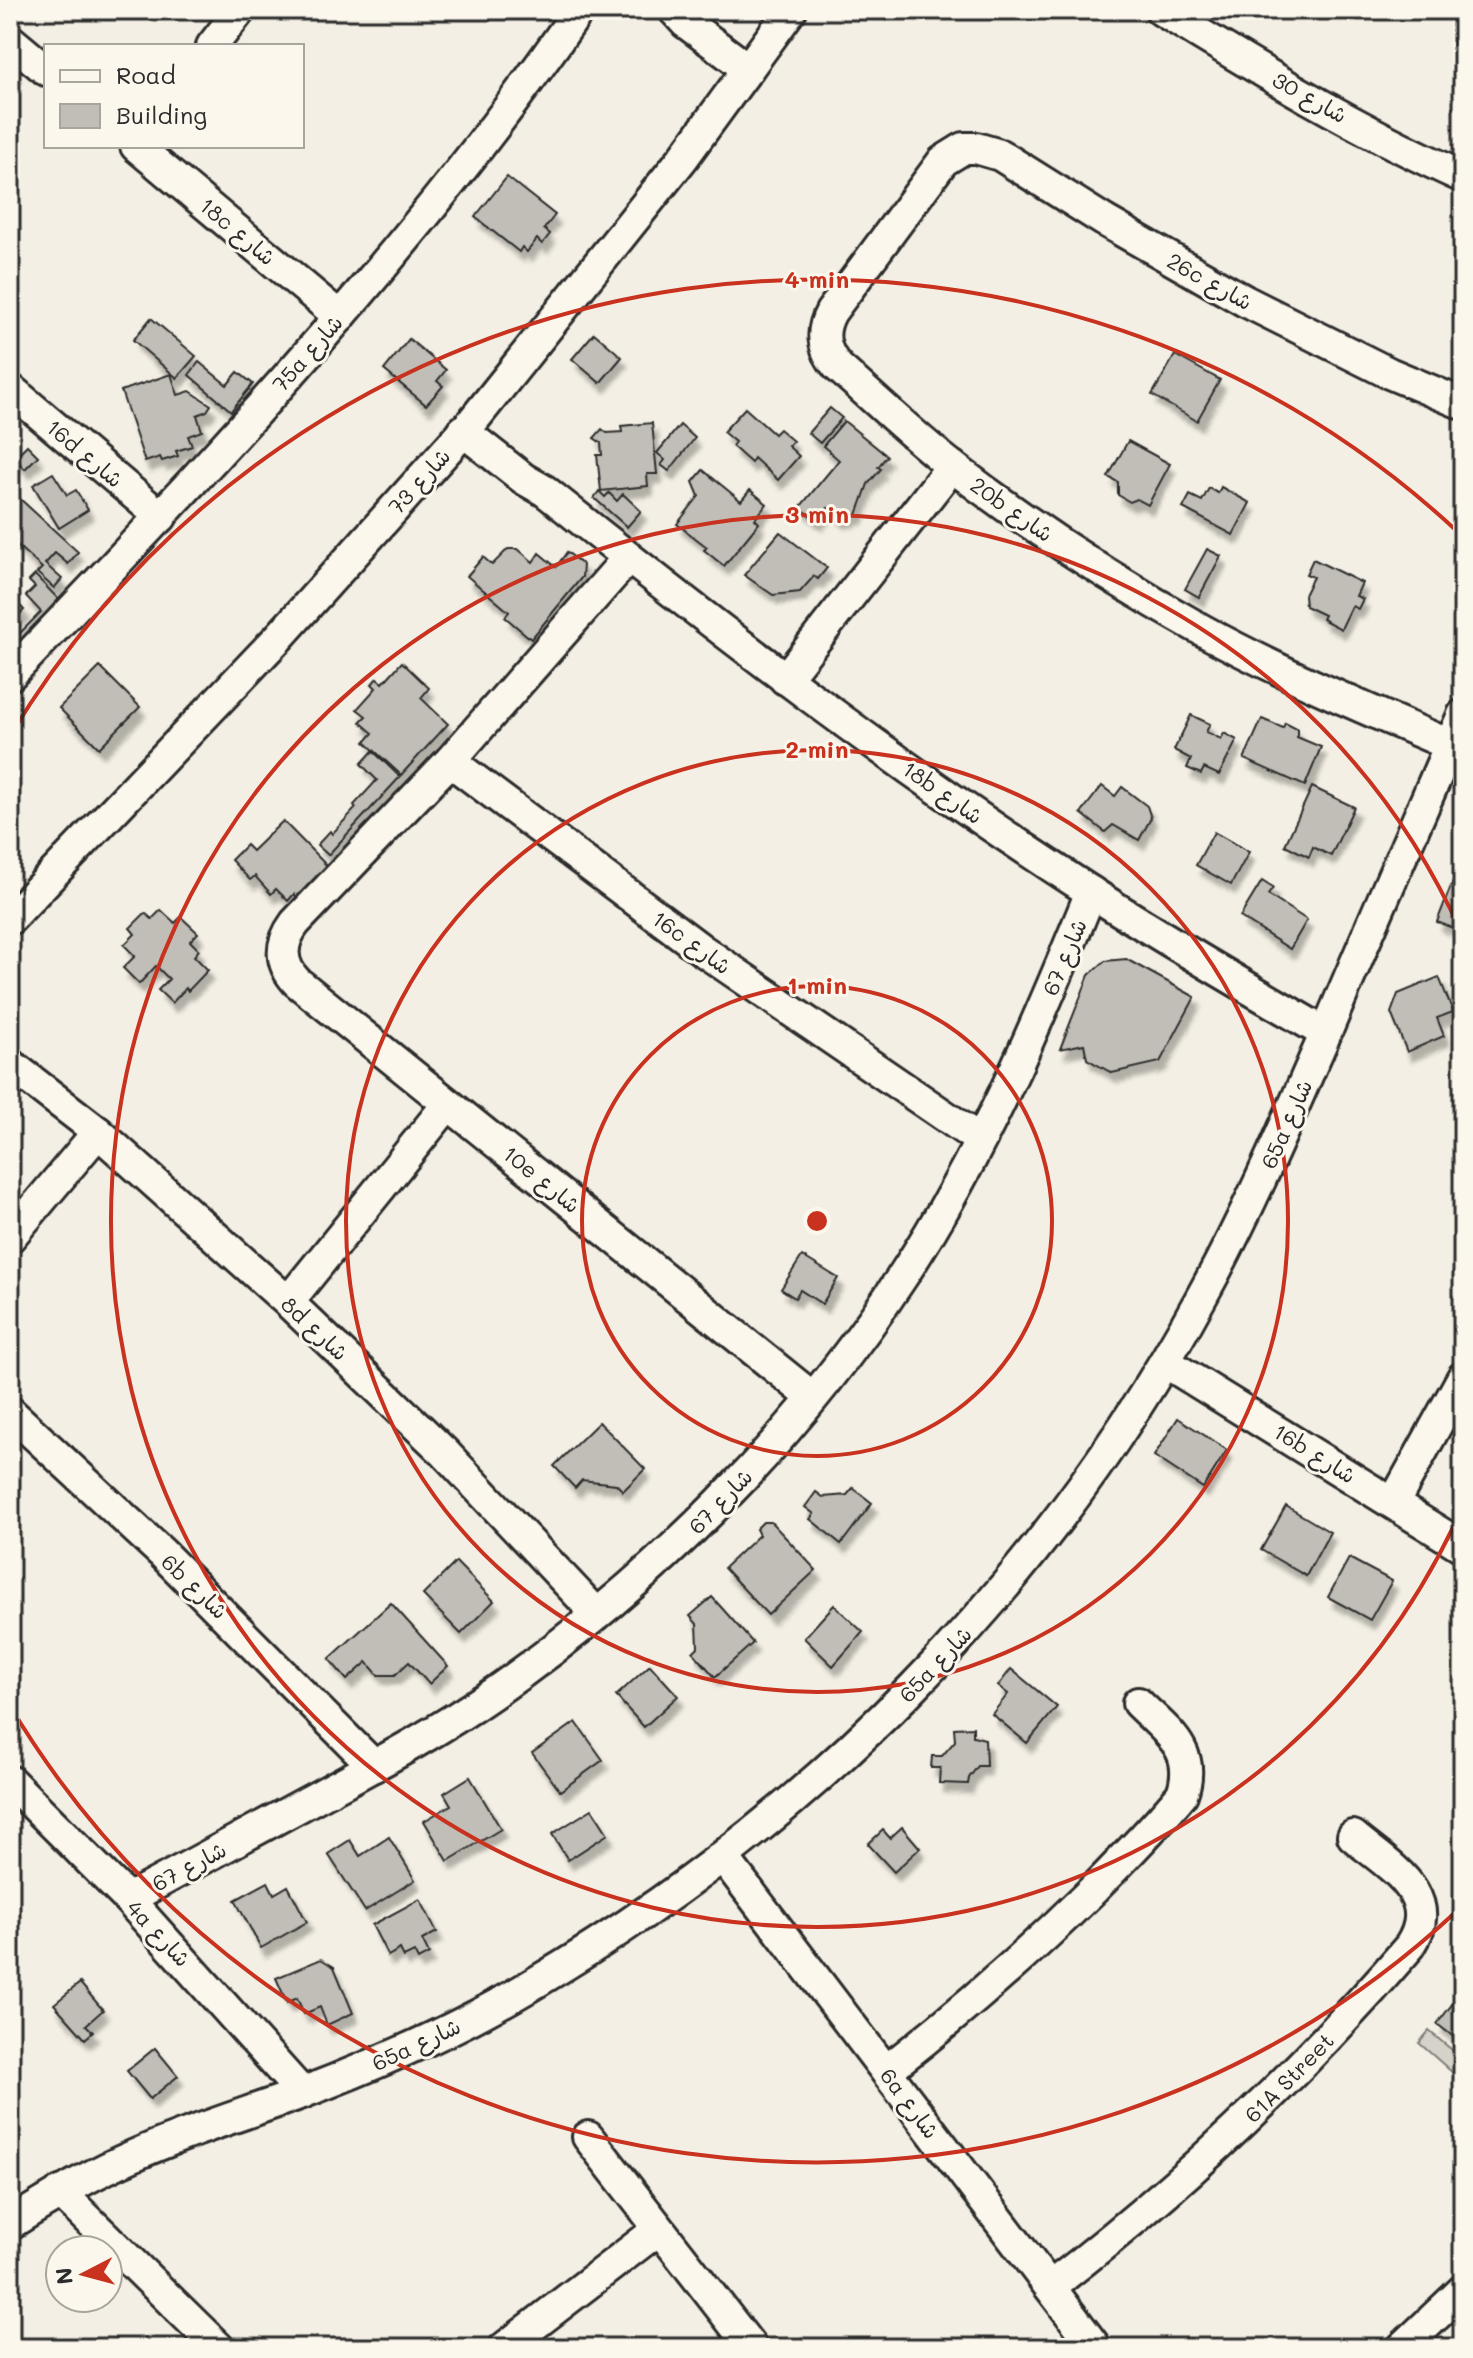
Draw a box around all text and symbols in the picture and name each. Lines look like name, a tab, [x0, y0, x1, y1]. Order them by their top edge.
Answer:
legend	[44, 44, 304, 148]
text: Road	[116, 59, 176, 90]
street label: شارع 30	[1267, 65, 1353, 131]
text: Building	[116, 99, 207, 130]
street label: 18c شارع	[193, 191, 282, 273]
street label: 26c شارع	[1161, 246, 1258, 318]
text: 4 min	[785, 263, 849, 294]
street label: 75a شارع	[265, 308, 350, 399]
street label: 16d شارع	[39, 412, 129, 495]
street label: شارع 73	[382, 442, 458, 522]
street label: 20b شارع	[964, 470, 1059, 550]
text: 3 min	[785, 498, 849, 529]
text: 2 min	[786, 733, 849, 764]
street label: 18b شارع	[896, 754, 989, 832]
street label: 16c شارع	[646, 904, 737, 982]
street label: شارع 67	[1035, 914, 1095, 1000]
text: 1 min	[787, 969, 847, 1000]
street label: 65a شارع	[1254, 1075, 1320, 1174]
street label: 10e شارع	[496, 1139, 587, 1221]
centre of rings	[803, 1207, 831, 1235]
street label: 8d شارع	[274, 1289, 355, 1368]
street label: 16b شارع	[1267, 1416, 1362, 1491]
street label: شارع 67	[682, 1462, 760, 1541]
street label: 6b شارع	[154, 1547, 235, 1626]
street label: 65a شارع	[892, 1620, 979, 1710]
street label: شارع 67	[147, 1834, 232, 1899]
street label: 4a شارع	[119, 1893, 197, 1974]
street label: 65a شارع	[367, 2011, 466, 2079]
street label: 61A Street	[1237, 2026, 1339, 2128]
street label: 6a شارع	[872, 2062, 946, 2146]
north arrow	[44, 2234, 124, 2314]
text: N	[48, 2266, 79, 2286]

